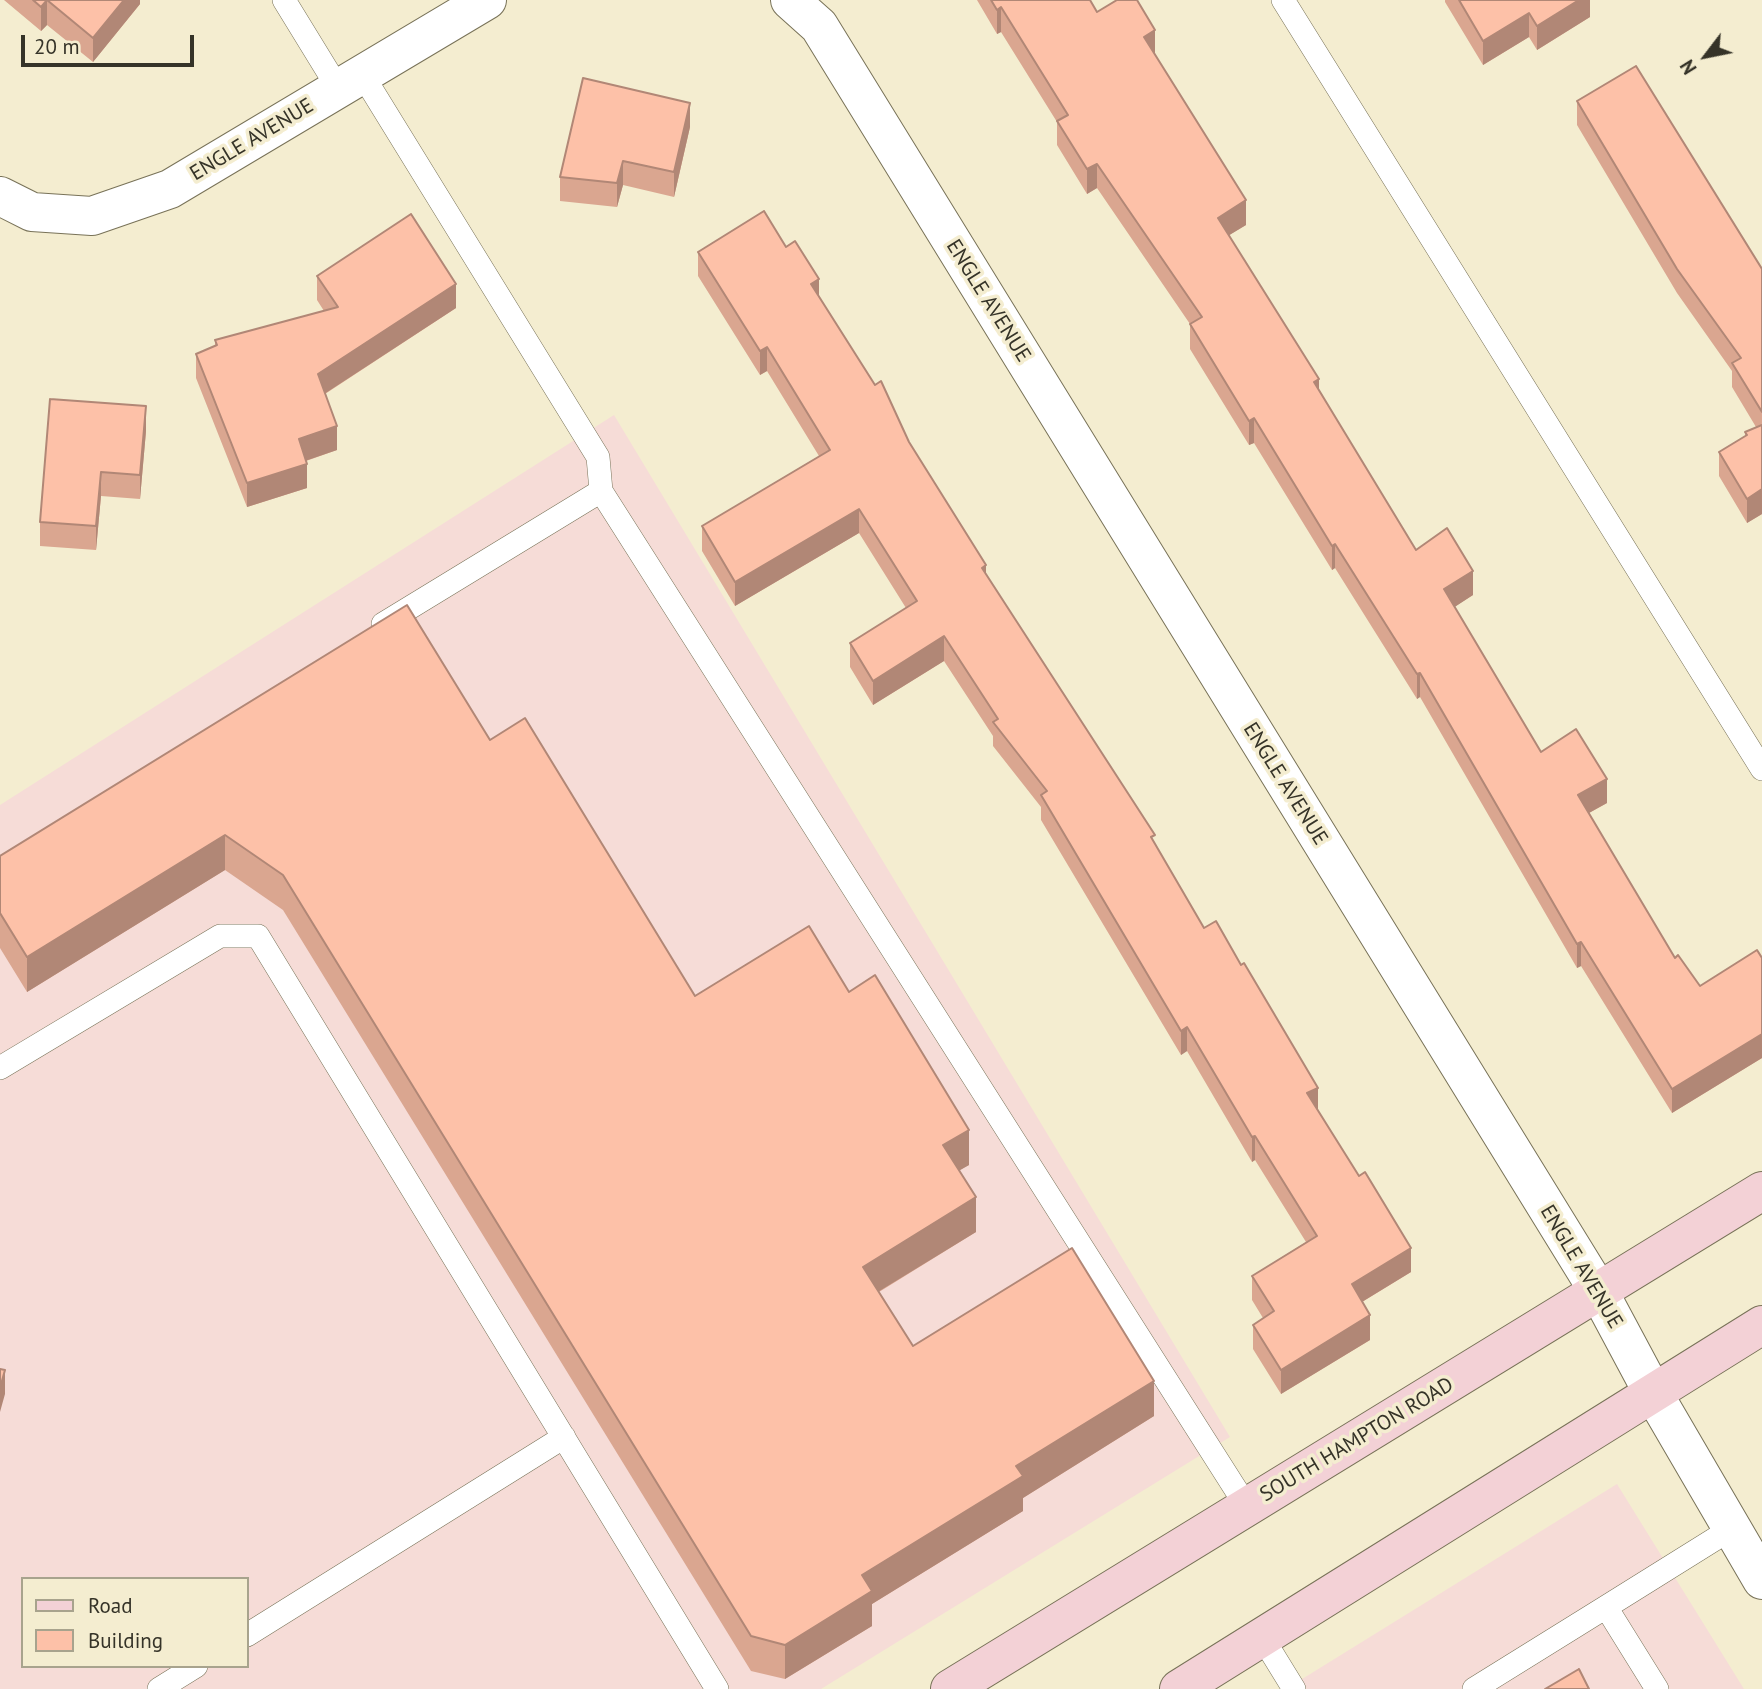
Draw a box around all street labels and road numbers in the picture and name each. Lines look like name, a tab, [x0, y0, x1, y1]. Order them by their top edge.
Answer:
street label: ENGLE AVENUE	[186, 93, 318, 187]
street label: ENGLE AVENUE	[940, 235, 1036, 367]
street label: ENGLE AVENUE	[1237, 718, 1333, 850]
street label: ENGLE AVENUE	[1534, 1201, 1628, 1333]
street label: SOUTH HAMPTON ROAD	[1256, 1372, 1458, 1508]

